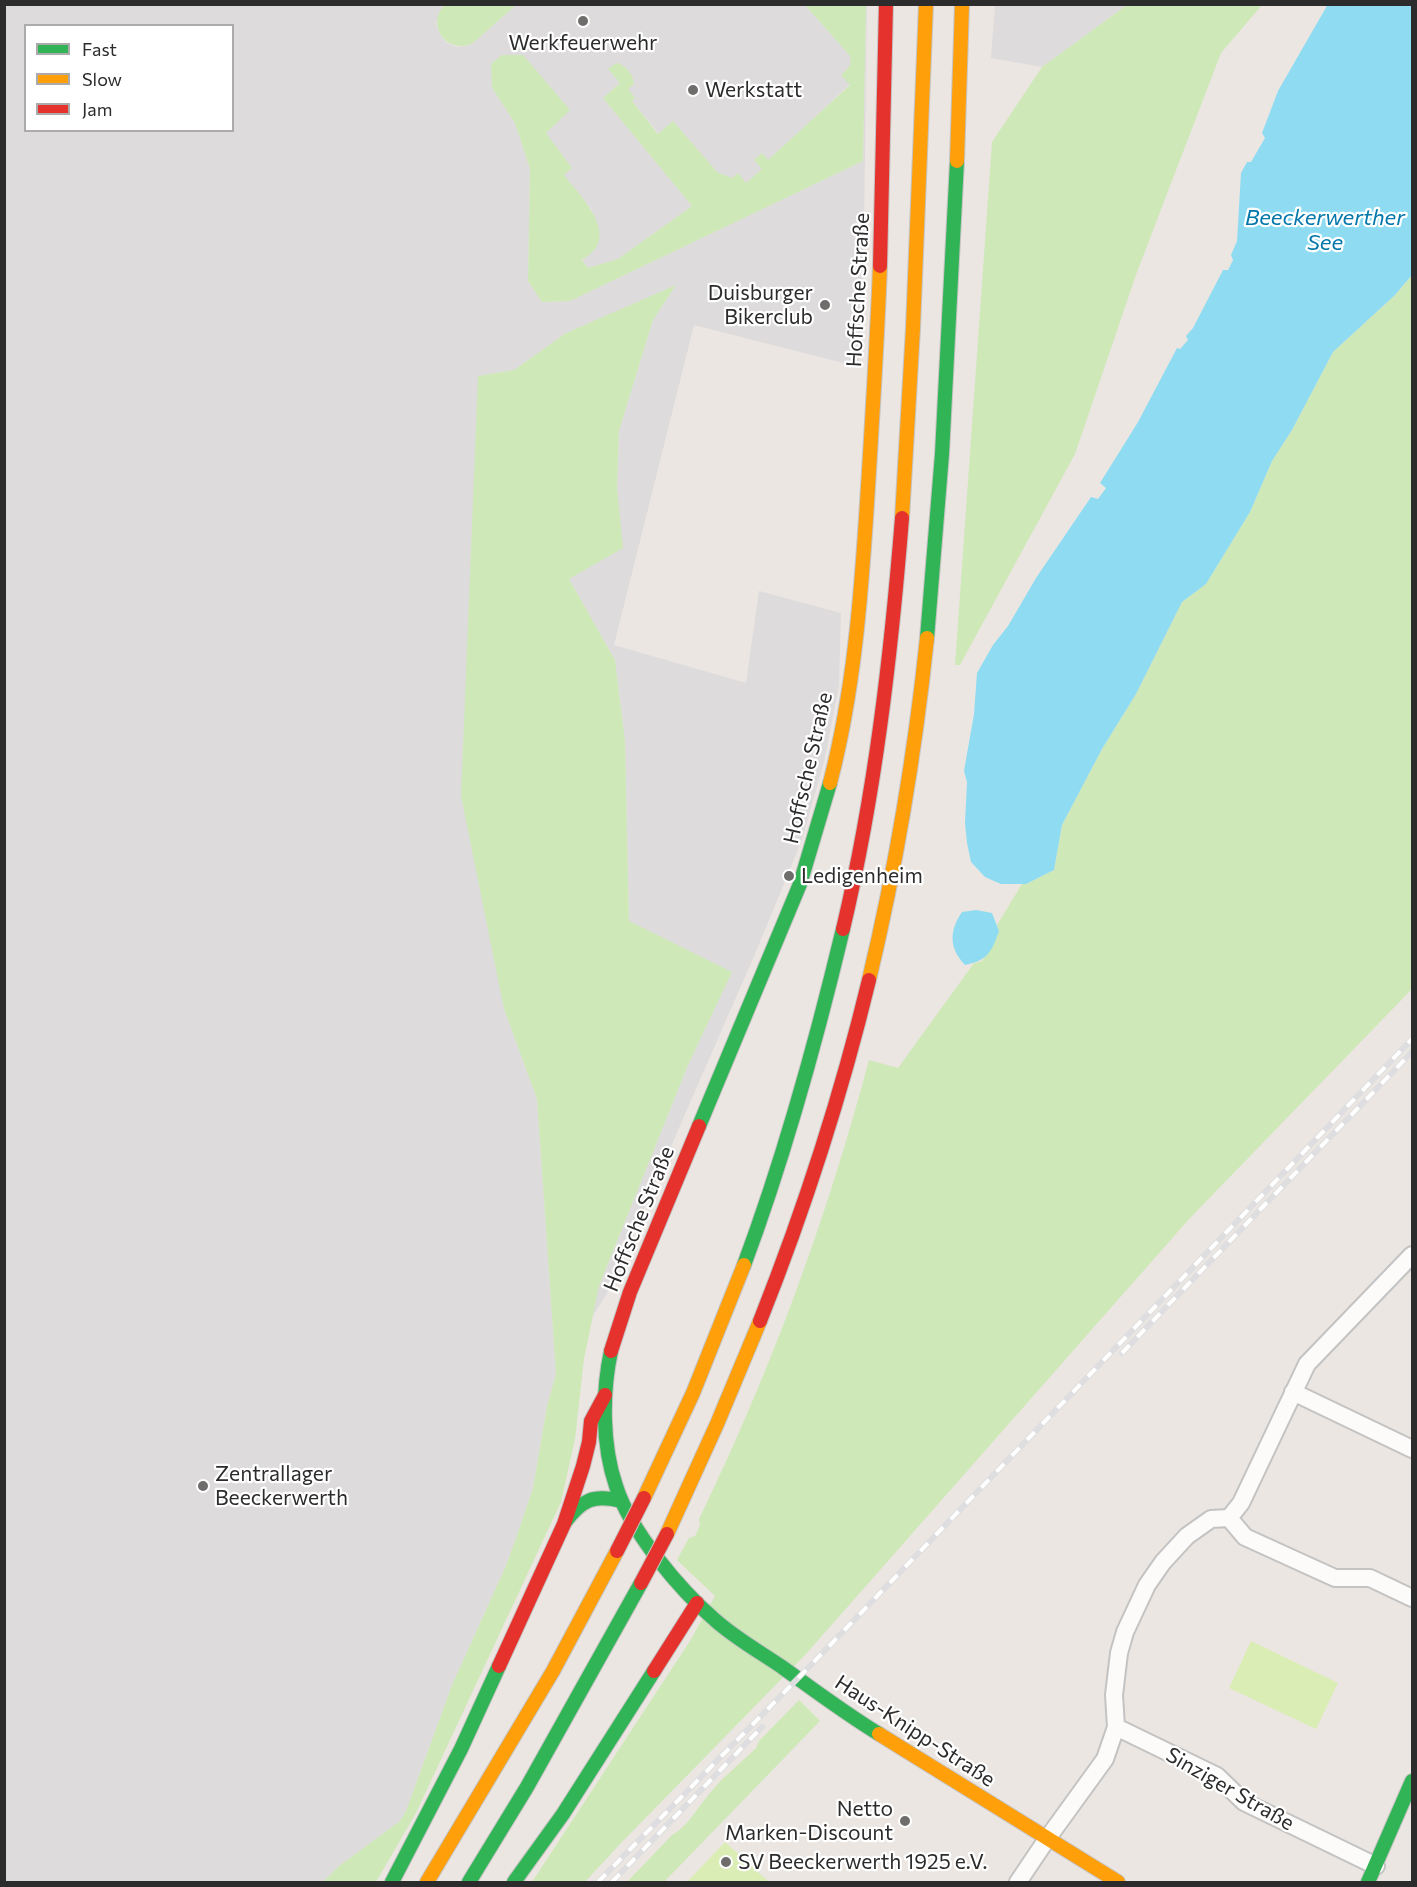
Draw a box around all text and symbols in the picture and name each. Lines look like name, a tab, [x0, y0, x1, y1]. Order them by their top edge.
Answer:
marker: Werkfeuerwehr	[576, 14, 590, 28]
legend	[24, 24, 234, 132]
place label: Werkfeuerwehr	[509, 30, 657, 56]
text: Fast	[82, 38, 117, 60]
text: Slow	[82, 68, 122, 90]
place label: Werkstatt	[705, 77, 802, 103]
marker: Werkstatt	[686, 83, 700, 97]
text: Jam	[82, 98, 112, 120]
water label: Beeckerwerther See	[1245, 205, 1405, 256]
street label: Hoffsche Straße	[841, 212, 875, 368]
place label: Duisburger Bikerclub	[708, 280, 813, 330]
marker: Duisburger Bikerclub	[818, 298, 832, 312]
street label: Hoffsche Straße	[778, 690, 838, 846]
place label: Ledigenheim	[801, 863, 923, 889]
marker: Ledigenheim	[782, 869, 796, 883]
street label: Hoffsche Straße	[598, 1143, 680, 1295]
place label: Zentrallager Beeckerwerth	[215, 1461, 348, 1511]
marker: Zentrallager Beeckerwerth	[196, 1479, 210, 1493]
street label: Haus-Knipp-Straße	[830, 1670, 1000, 1792]
street label: Sinziger Straße	[1161, 1742, 1299, 1836]
place label: Netto Marken-Discount	[725, 1796, 893, 1846]
marker: Netto Marken-Discount	[898, 1814, 912, 1828]
place label: SV Beeckerwerth 1925 e.V.	[738, 1849, 988, 1875]
marker: SV Beeckerwerth 1925 e.V.	[719, 1855, 733, 1869]

